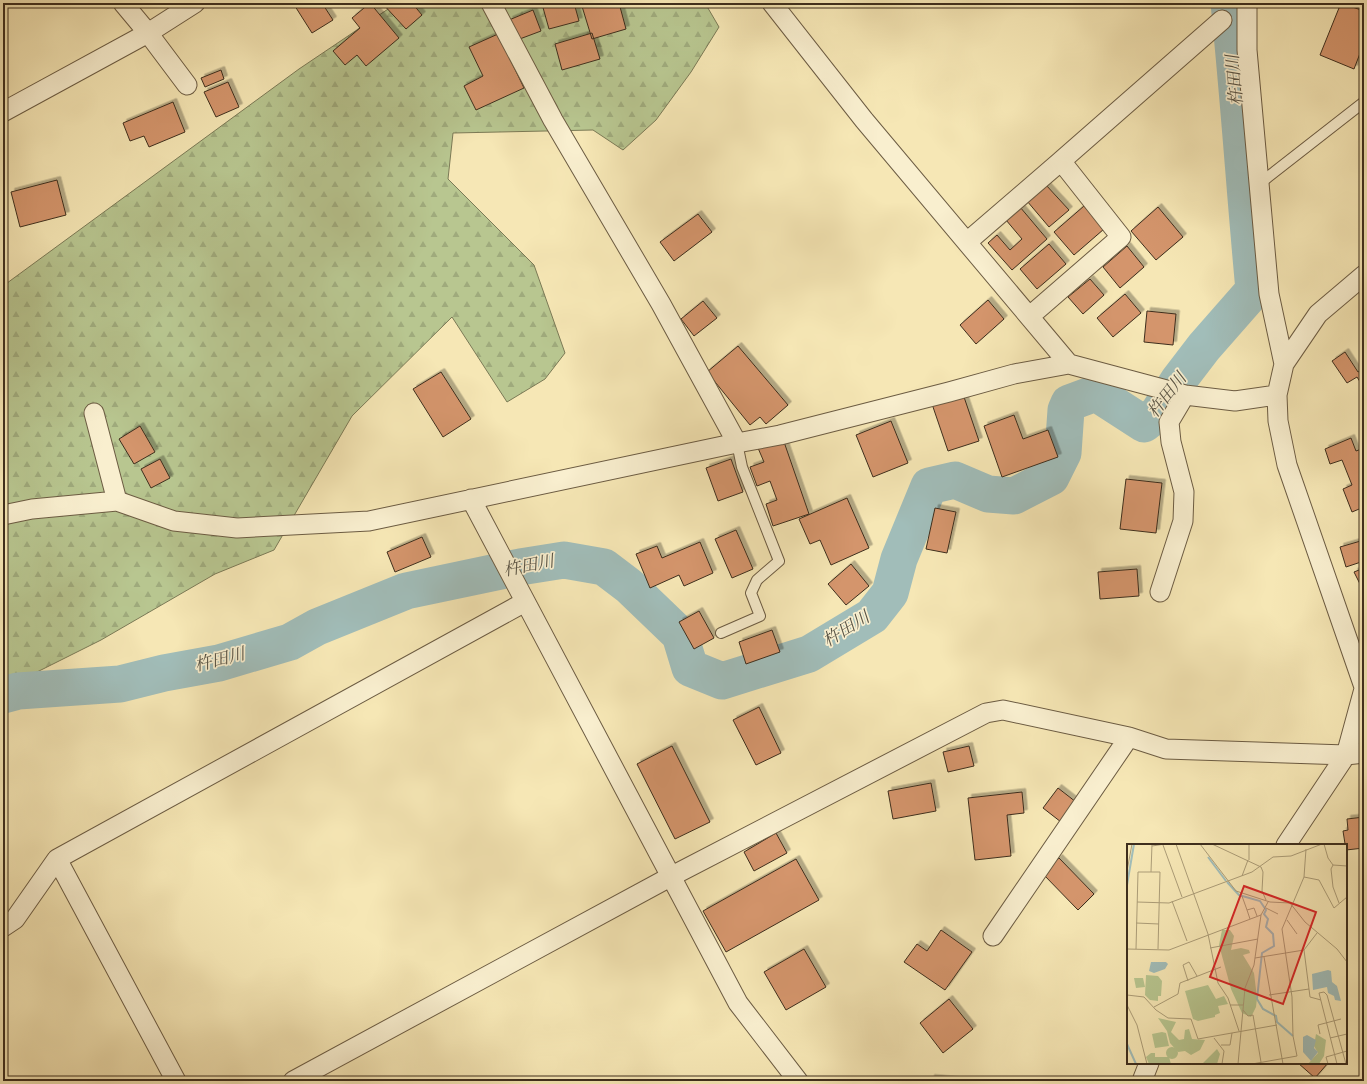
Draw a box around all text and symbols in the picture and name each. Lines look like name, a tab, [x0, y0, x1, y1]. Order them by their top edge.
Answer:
water label: 杵田川	[1222, 52, 1250, 106]
water label: 杵田川	[1143, 367, 1194, 423]
water label: 杵田川	[502, 550, 558, 584]
water label: 杵田川	[819, 605, 877, 654]
water label: 杵田川	[192, 643, 250, 679]
inset map	[1127, 844, 1347, 1064]

